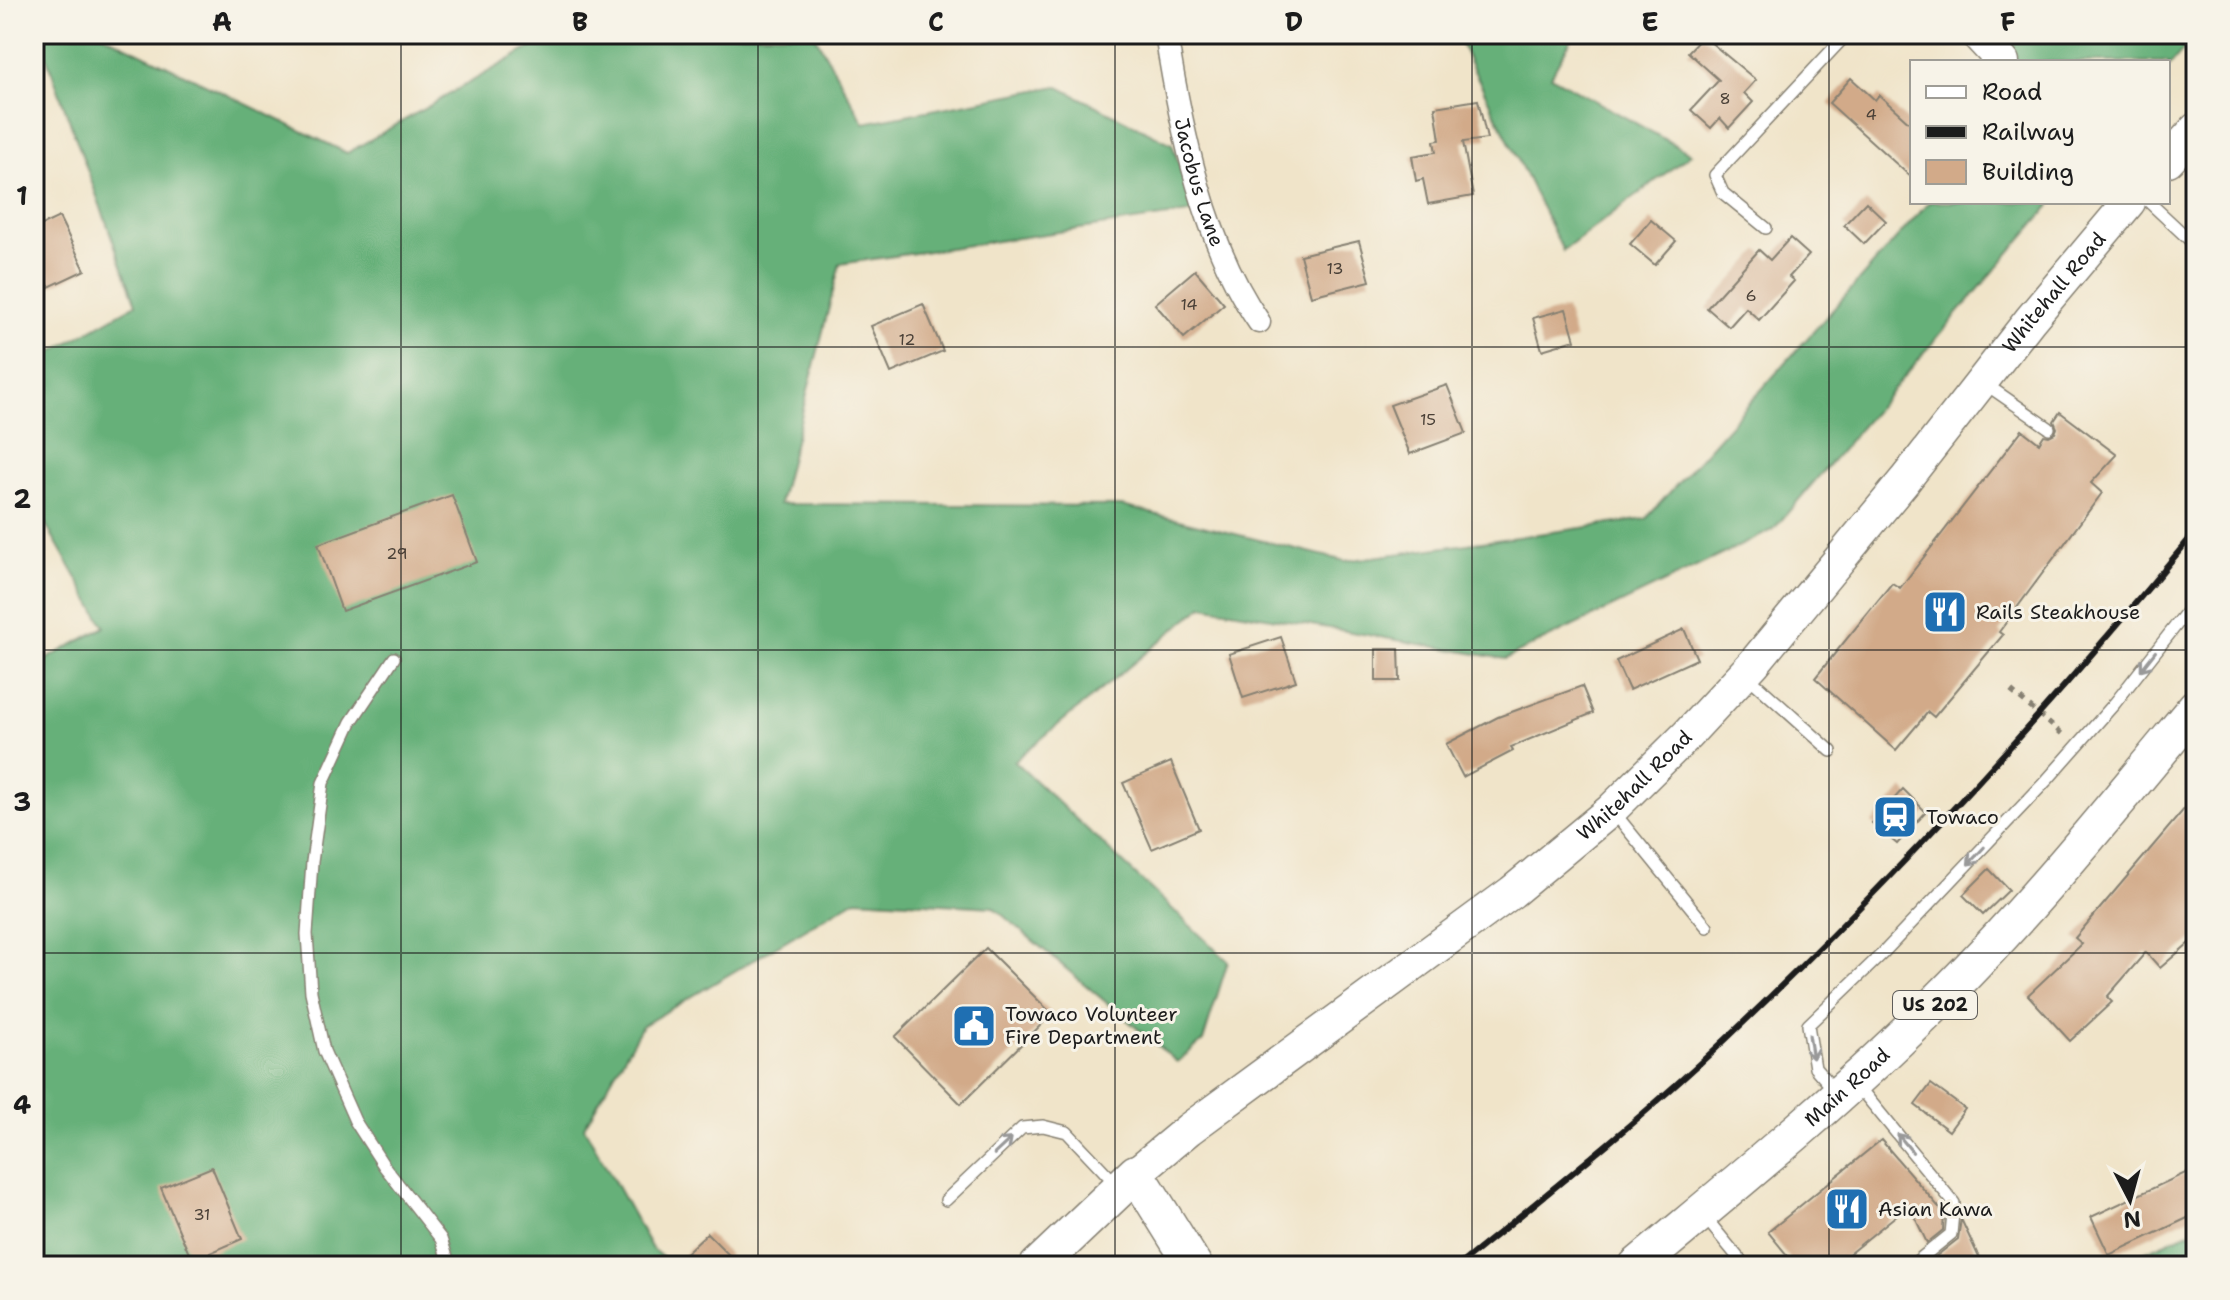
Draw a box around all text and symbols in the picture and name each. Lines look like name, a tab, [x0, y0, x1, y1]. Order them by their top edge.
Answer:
text: A	[212, 4, 232, 39]
text: B	[572, 4, 588, 39]
text: C	[928, 4, 944, 39]
text: D	[1285, 4, 1303, 39]
text: E	[1641, 4, 1659, 39]
text: F	[2000, 4, 2016, 39]
legend	[1910, 60, 2170, 204]
text: Road	[1982, 76, 2042, 108]
house number: 8	[1719, 88, 1731, 109]
house number: 4	[1865, 104, 1877, 125]
street label: Jacobus Lane	[1169, 116, 1231, 250]
text: Railway	[1982, 116, 2075, 148]
text: Building	[1982, 156, 2074, 188]
text: 1	[16, 178, 28, 213]
street label: Whitehall Road	[1996, 226, 2112, 358]
house number: 13	[1326, 258, 1344, 279]
house number: 6	[1745, 285, 1757, 306]
house number: 14	[1180, 294, 1198, 315]
house number: 12	[898, 329, 916, 350]
house number: 15	[1420, 409, 1436, 430]
text: 2	[13, 481, 31, 516]
house number: 29	[386, 543, 408, 564]
restaurant icon: Rails Steakhouse	[1921, 588, 1969, 636]
place label: Rails Steakhouse	[1976, 599, 2140, 625]
one-way arrow	[2139, 650, 2156, 671]
street label: Whitehall Road	[1571, 724, 1698, 846]
text: 3	[13, 784, 31, 819]
station icon: Towaco	[1871, 793, 1919, 841]
place label: Towaco	[1926, 804, 1999, 830]
one-way arrow	[1966, 846, 1985, 866]
road number: US 202	[1893, 991, 1977, 1019]
place label: Towaco Volunteer Fire Department	[1005, 1001, 1178, 1050]
public building icon: Towaco Volunteer Fire Department	[950, 1002, 998, 1050]
one-way arrow	[1804, 1034, 1819, 1059]
street label: Main Road	[1799, 1042, 1895, 1132]
text: 4	[13, 1087, 31, 1122]
one-way arrow	[1896, 1133, 1913, 1154]
one-way arrow	[992, 1138, 1012, 1156]
north arrow	[2090, 1160, 2170, 1240]
restaurant icon: Asian Kawa	[1823, 1185, 1871, 1233]
place label: Asian Kawa	[1878, 1196, 1993, 1222]
house number: 31	[193, 1204, 211, 1225]
text: N	[2122, 1204, 2142, 1235]

